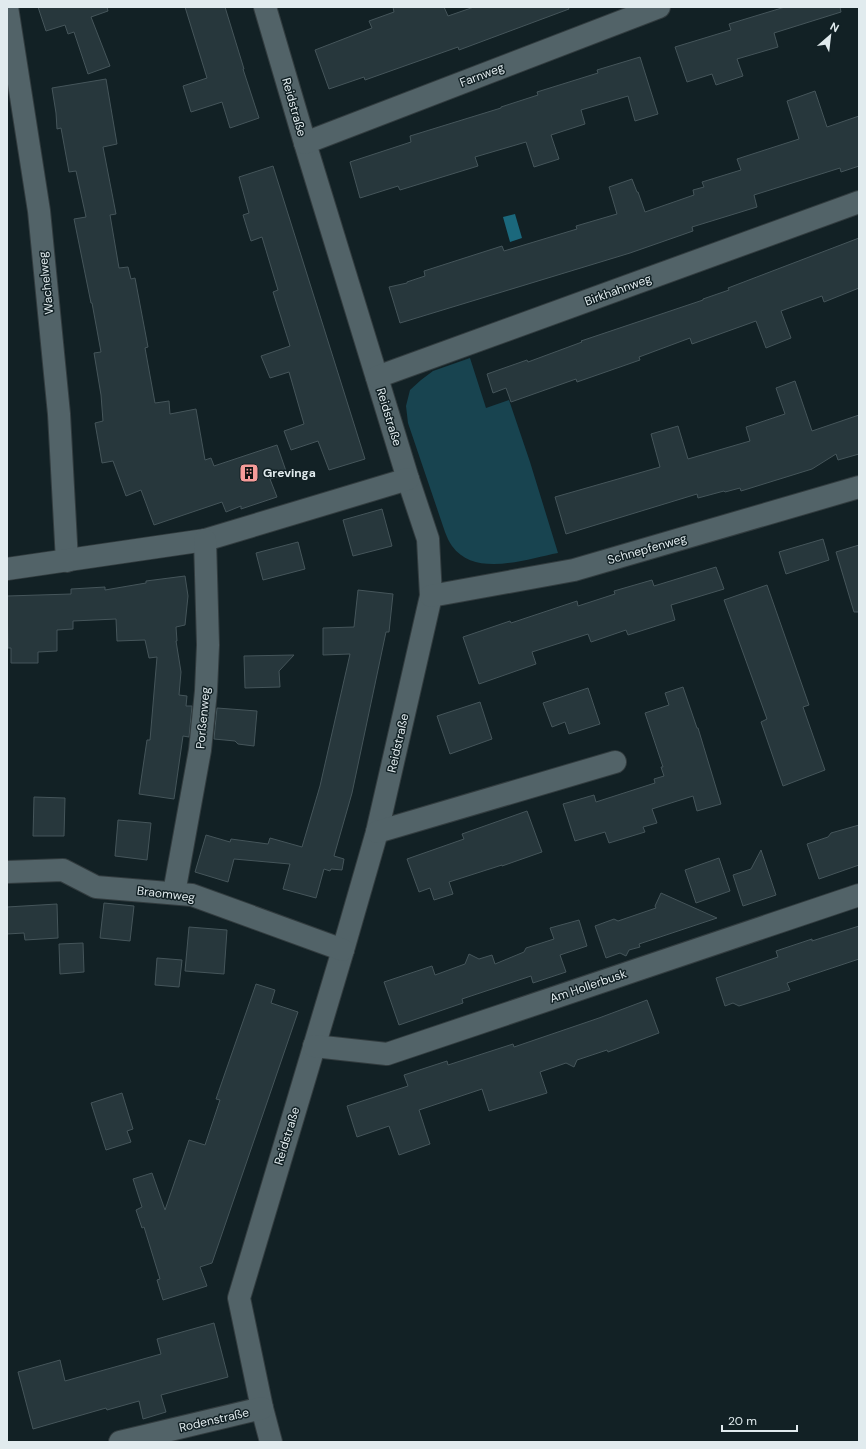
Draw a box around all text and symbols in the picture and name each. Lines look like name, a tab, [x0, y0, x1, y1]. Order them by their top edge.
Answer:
north arrow	[810, 16, 850, 56]
text: N	[828, 19, 842, 35]
street label: Farnweg	[458, 59, 507, 91]
street label: Reidstraße	[278, 76, 310, 138]
street label: Wachelweg	[35, 250, 57, 315]
street label: Birkhahnweg	[582, 270, 654, 310]
street label: Reidstraße	[373, 386, 405, 448]
building icon: Grevinga	[238, 462, 260, 484]
place label: Grevinga	[263, 465, 316, 481]
street label: Schnepfenweg	[605, 530, 689, 568]
street label: Porßenweg	[192, 686, 214, 750]
street label: Reidstraße	[383, 712, 413, 774]
street label: Braomweg	[136, 882, 196, 906]
street label: Am Hollerbusk	[547, 965, 629, 1007]
street label: Reidstraße	[271, 1105, 303, 1167]
street label: Rodenstraße	[178, 1404, 251, 1436]
scale bar	[722, 1407, 797, 1433]
text: 20 m	[728, 1413, 757, 1429]

